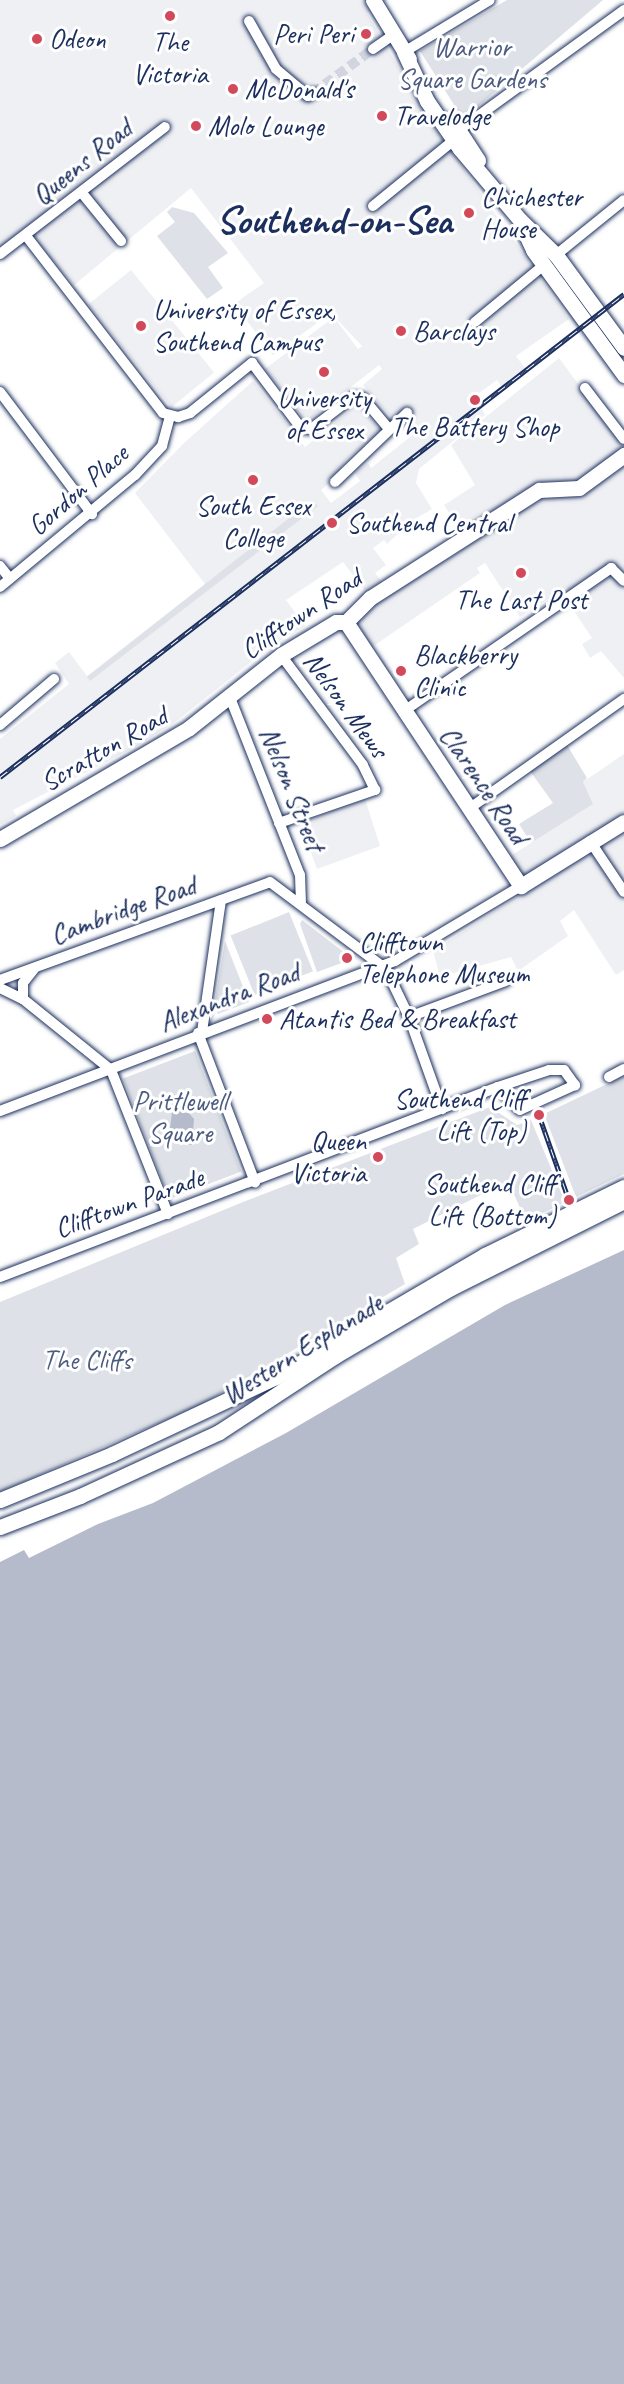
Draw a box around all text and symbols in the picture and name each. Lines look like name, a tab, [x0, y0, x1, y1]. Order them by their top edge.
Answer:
marker: The Victoria	[163, 9, 177, 23]
place label: Peri Peri	[274, 17, 354, 51]
place label: Odeon	[49, 22, 105, 56]
place label: The Victoria	[132, 25, 208, 91]
marker: Peri Peri	[359, 27, 373, 41]
park label: Warrior Square Gardens	[397, 30, 547, 96]
marker: Odeon	[30, 32, 44, 46]
place label: McDonald's	[245, 72, 354, 106]
marker: McDonald's	[226, 82, 240, 96]
place label: Travelodge	[394, 99, 490, 133]
place label: Molo Lounge	[208, 109, 323, 143]
marker: Travelodge	[375, 109, 389, 123]
street label: Queens Road	[25, 112, 139, 212]
marker: Molo Lounge	[189, 119, 203, 133]
place label: Chichester House	[481, 180, 582, 246]
district label: Southend-on-Sea	[216, 196, 452, 244]
marker: Chichester House	[462, 206, 476, 220]
place label: University of Essex, Southend Campus	[153, 293, 336, 359]
place label: Barclays	[413, 314, 495, 348]
marker: University of Essex, Southend Campus	[134, 319, 148, 333]
marker: Barclays	[394, 324, 408, 338]
marker: University of Essex	[317, 365, 331, 379]
place label: University of Essex	[277, 381, 371, 447]
marker: The Battery Shop	[468, 393, 482, 407]
place label: The Battery Shop	[390, 410, 560, 444]
street label: Gordon Place	[21, 437, 135, 543]
marker: South Essex College	[246, 473, 260, 487]
place label: South Essex College	[196, 489, 310, 555]
place label: Southend Central	[346, 506, 511, 540]
marker: Southend Central	[323, 514, 341, 532]
street label: Clifftown Road	[235, 562, 367, 666]
marker: The Last Post	[514, 566, 528, 580]
place label: The Last Post	[455, 583, 587, 617]
place label: Blackberry Clinic	[414, 638, 517, 704]
street label: Nelson Mews	[296, 645, 396, 765]
marker: Blackberry Clinic	[392, 662, 410, 680]
street label: Scratton Road	[35, 699, 173, 799]
street label: Clarence Road	[432, 720, 536, 850]
street label: Nelson Street	[252, 722, 332, 856]
street label: Cambridge Road	[46, 868, 200, 952]
place label: Clifftown Telephone Museum	[359, 925, 531, 991]
marker: Clifftown Telephone Museum	[340, 951, 354, 965]
street label: Alexandra Road	[154, 955, 304, 1039]
place label: Atantis Bed & Breakfast	[279, 1002, 516, 1036]
marker: Atantis Bed & Breakfast	[260, 1012, 274, 1026]
place label: Southend Cliff Lift (Top)	[394, 1082, 526, 1148]
park label: Prittlewell Square	[133, 1084, 227, 1150]
marker: Southend Cliff Lift (Top)	[530, 1106, 548, 1124]
place label: Queen Victoria	[290, 1124, 366, 1190]
marker: Queen Victoria	[371, 1150, 385, 1164]
street label: Clifftown Parade	[50, 1161, 208, 1245]
place label: Southend Cliff Lift (Bottom)	[424, 1167, 556, 1233]
marker: Southend Cliff Lift (Bottom)	[560, 1191, 578, 1209]
street label: Western Esplanade	[216, 1286, 388, 1412]
park label: The Cliffs	[42, 1343, 132, 1377]

